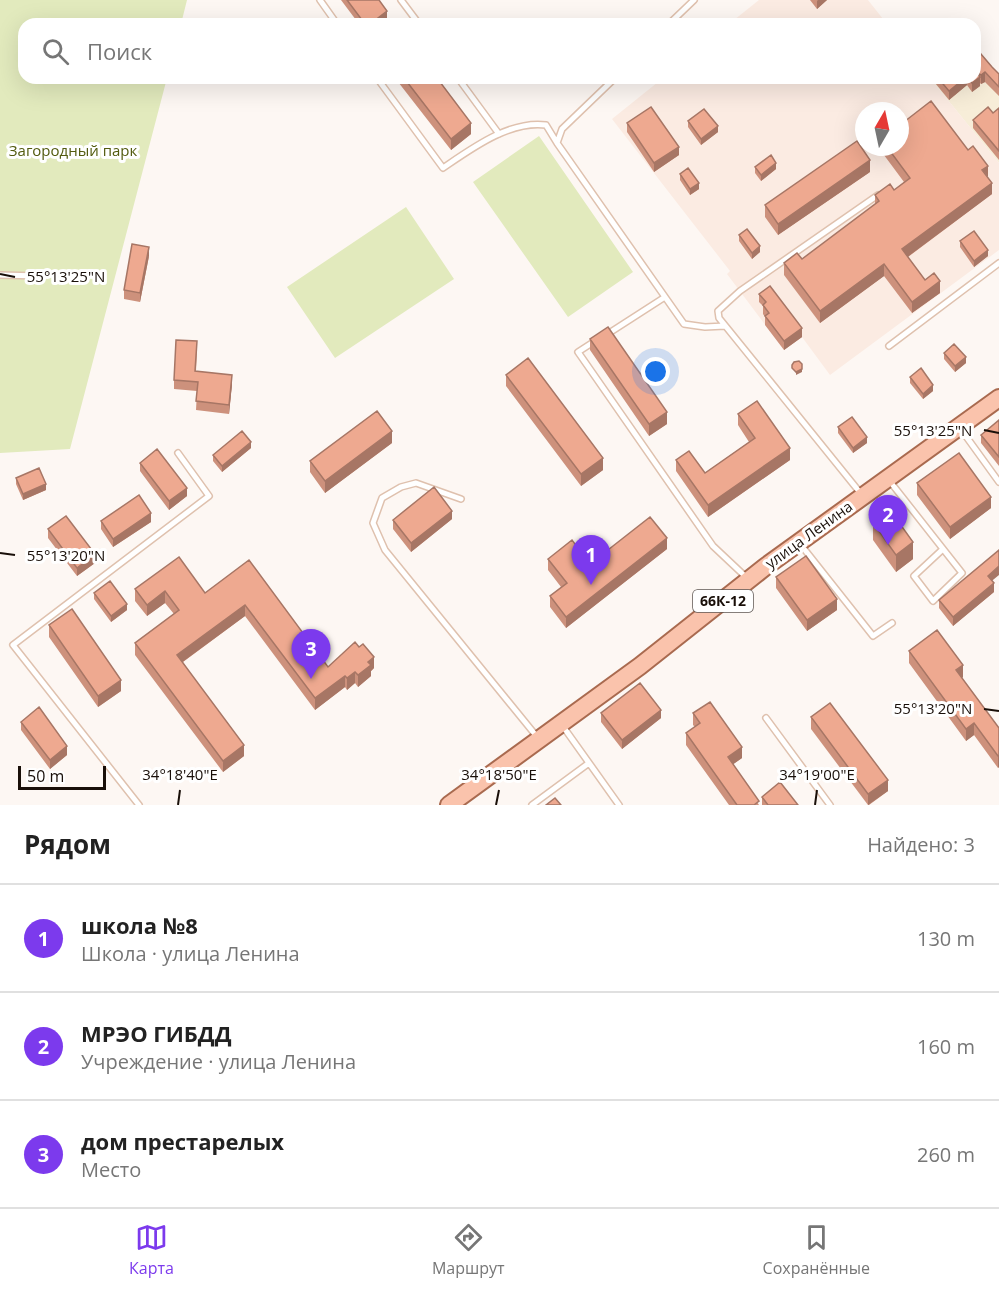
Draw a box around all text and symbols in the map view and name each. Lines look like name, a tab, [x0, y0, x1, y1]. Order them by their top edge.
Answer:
search box	[18, 18, 981, 84]
icon: search	[39, 35, 72, 68]
text: Поиск	[87, 36, 152, 66]
north arrow	[855, 102, 909, 156]
park label: Загородный парк	[9, 140, 137, 160]
text: 55°13'25"N	[27, 266, 105, 286]
your location	[641, 357, 670, 386]
text: 55°13'25"N	[894, 420, 972, 440]
street label: улица Ленина	[761, 496, 856, 573]
pin: 2	[868, 496, 908, 545]
pin: 1	[572, 536, 610, 585]
text: 55°13'20"N	[27, 545, 105, 565]
road number: 66К-12	[693, 590, 753, 612]
pin: 3	[292, 630, 330, 679]
text: 55°13'20"N	[894, 698, 972, 718]
scale bar	[18, 763, 106, 790]
text: 34°18'40"E	[142, 764, 218, 784]
text: 34°18'50"E	[461, 764, 537, 784]
text: 34°19'00"E	[779, 764, 855, 784]
text: 50 m	[27, 765, 64, 787]
text: Рядом	[24, 826, 111, 862]
text: Найдено: 3	[867, 831, 975, 858]
text: школа №8	[81, 910, 198, 940]
text: 1	[38, 925, 49, 952]
text: 130 m	[917, 925, 975, 952]
text: Школа · улица Ленина	[81, 940, 300, 967]
text: МРЭО ГИБДД	[81, 1018, 232, 1048]
text: 2	[38, 1033, 49, 1060]
text: 160 m	[917, 1033, 975, 1060]
text: Учреждение · улица Ленина	[81, 1048, 356, 1075]
text: дом престарелых	[81, 1126, 284, 1156]
text: 3	[38, 1141, 49, 1168]
text: 260 m	[917, 1141, 975, 1168]
text: Место	[81, 1156, 141, 1183]
tab: Карта	[129, 1221, 174, 1279]
tab: Маршрут	[432, 1221, 505, 1279]
tab: Сохранённые	[763, 1221, 870, 1279]

